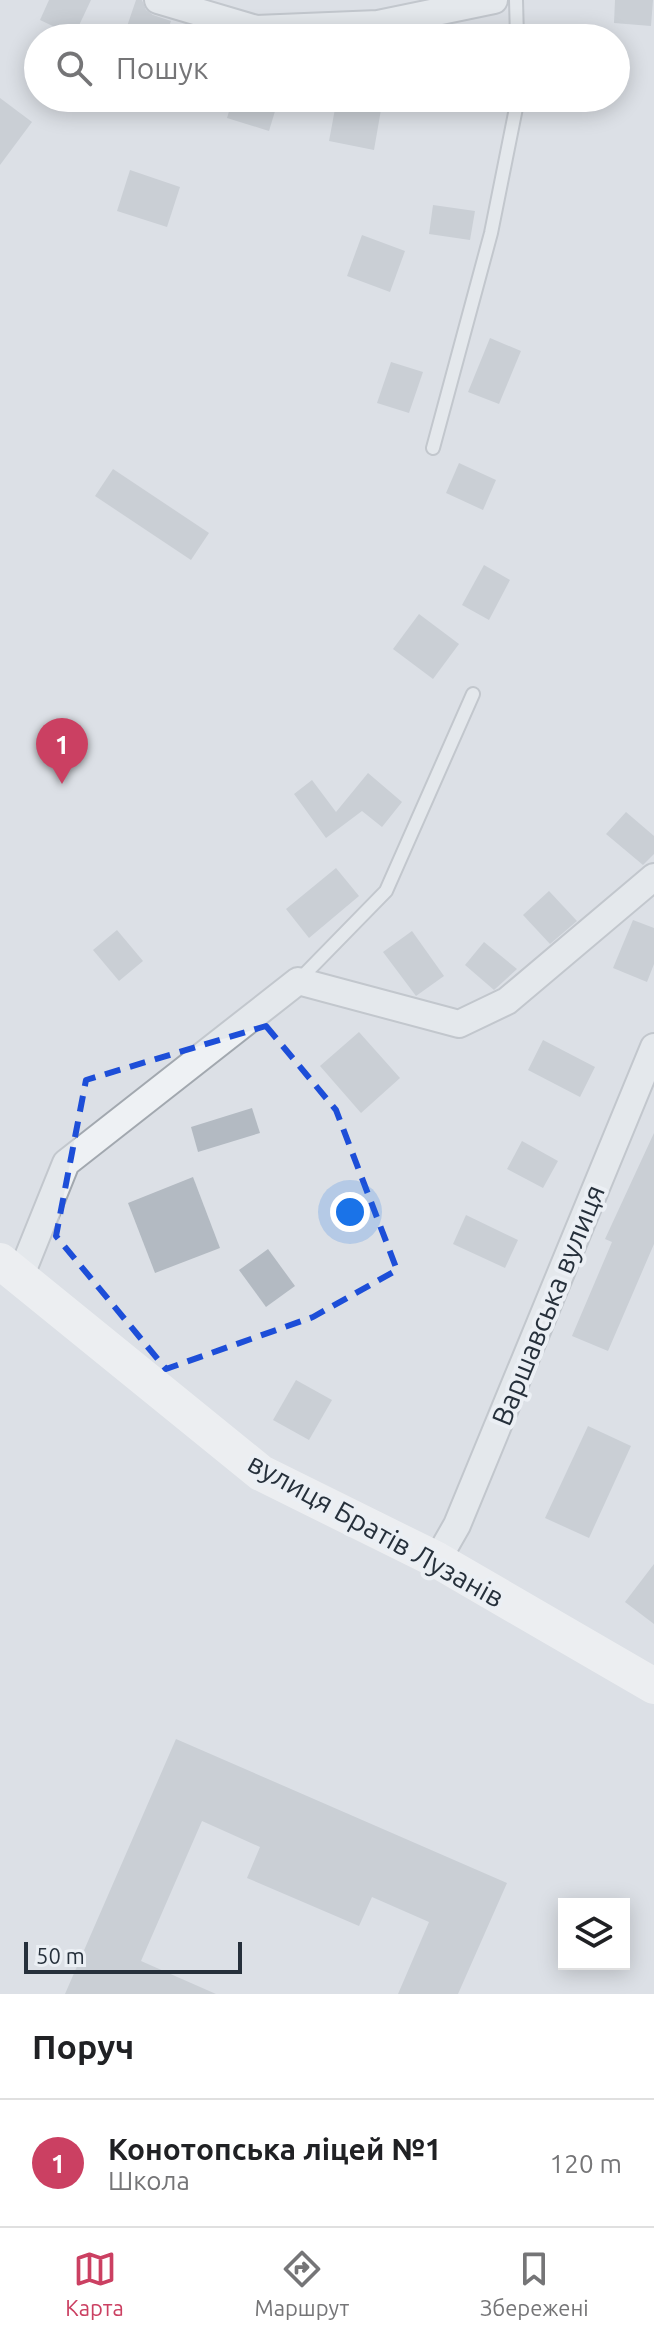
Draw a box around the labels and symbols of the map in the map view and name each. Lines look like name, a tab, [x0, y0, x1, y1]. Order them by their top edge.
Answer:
pin: 1	[36, 718, 88, 784]
street label: Варшавська вулиця	[485, 1180, 610, 1430]
your location	[330, 1192, 370, 1232]
street label: вулиця Братів Лузанів	[243, 1446, 510, 1613]
scale bar	[24, 1938, 242, 1974]

